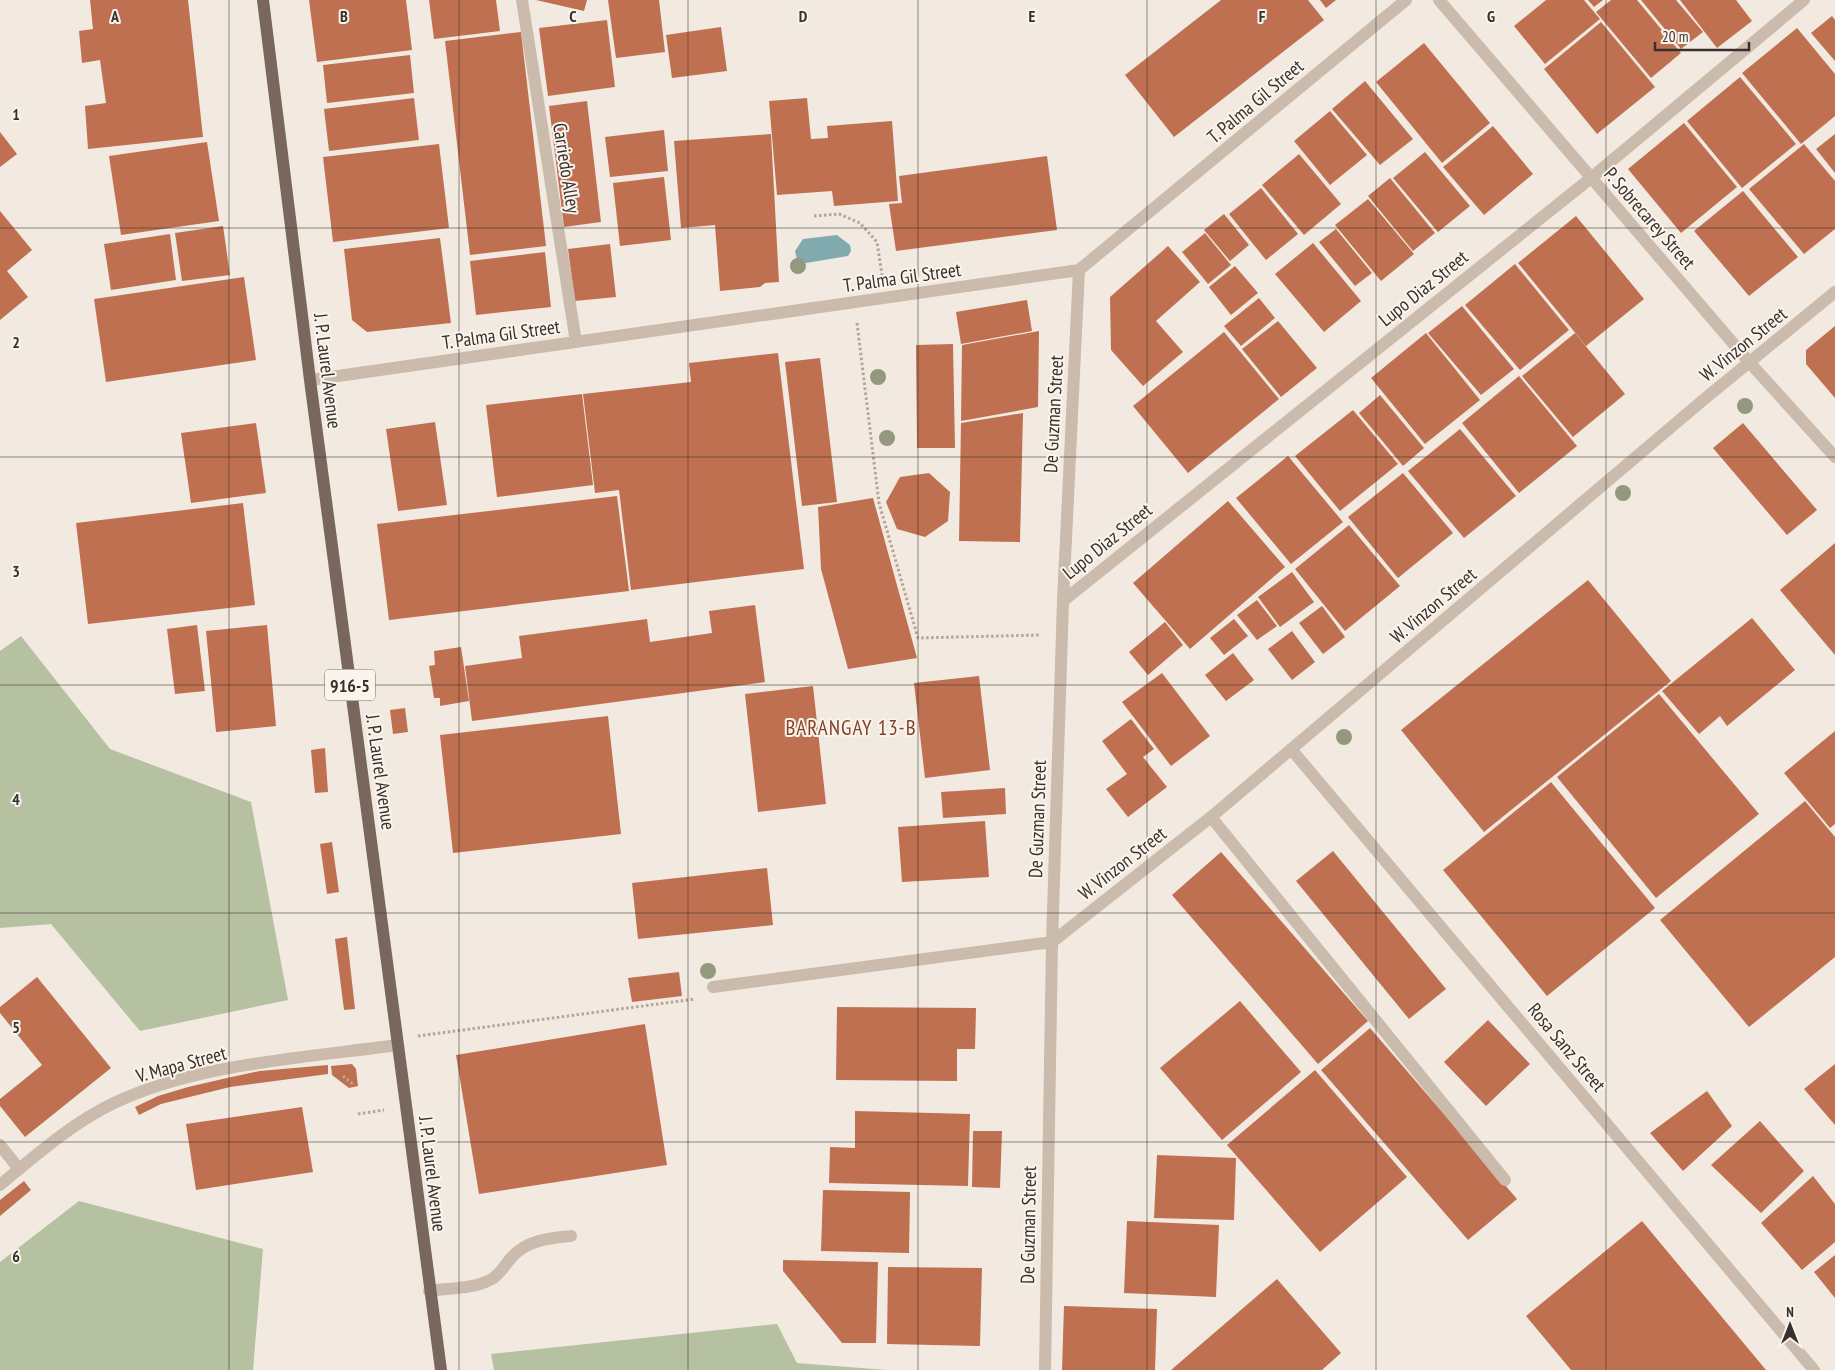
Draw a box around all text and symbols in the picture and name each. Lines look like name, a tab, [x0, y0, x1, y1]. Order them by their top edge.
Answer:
text: A	[110, 6, 120, 26]
text: B	[340, 6, 348, 26]
text: C	[569, 6, 577, 26]
text: D	[799, 6, 808, 26]
text: E	[1029, 6, 1036, 26]
text: F	[1259, 6, 1266, 26]
text: G	[1487, 6, 1495, 26]
scale bar	[1655, 20, 1749, 52]
text: 20 m	[1662, 27, 1688, 46]
street label: T. Palma Gil Street	[1202, 53, 1309, 148]
text: 1	[12, 104, 20, 124]
street label: Carriedo Alley	[548, 121, 586, 216]
street label: P. Sobrecarey Street	[1599, 162, 1701, 274]
street label: Lupo Diaz Street	[1374, 244, 1473, 331]
street label: T. Palma Gil Street	[842, 257, 963, 297]
street label: W. Vinzon Street	[1695, 301, 1792, 386]
street label: J. P. Laurel Avenue	[309, 311, 347, 430]
street label: T. Palma Gil Street	[441, 314, 562, 354]
text: 2	[12, 332, 20, 352]
street label: De Guzman Street	[1038, 354, 1068, 474]
street label: Lupo Diaz Street	[1058, 497, 1157, 584]
text: 3	[12, 561, 20, 581]
street label: W. Vinzon Street	[1385, 562, 1482, 648]
road number: 916-5	[325, 670, 375, 700]
street label: J. P. Laurel Avenue	[361, 712, 401, 831]
district label: BARANGAY 13-B	[785, 714, 917, 741]
street label: De Guzman Street	[1023, 759, 1051, 878]
text: 4	[12, 789, 20, 809]
street label: W. Vinzon Street	[1073, 821, 1171, 905]
street label: Rosa Sanz Street	[1523, 998, 1612, 1097]
text: 5	[12, 1017, 20, 1037]
street label: V. Mapa Street	[132, 1040, 229, 1088]
street label: J. P. Laurel Avenue	[414, 1114, 452, 1233]
street label: De Guzman Street	[1015, 1165, 1041, 1284]
text: 6	[12, 1246, 20, 1266]
north arrow	[1765, 1300, 1815, 1350]
text: N	[1786, 1303, 1794, 1321]

